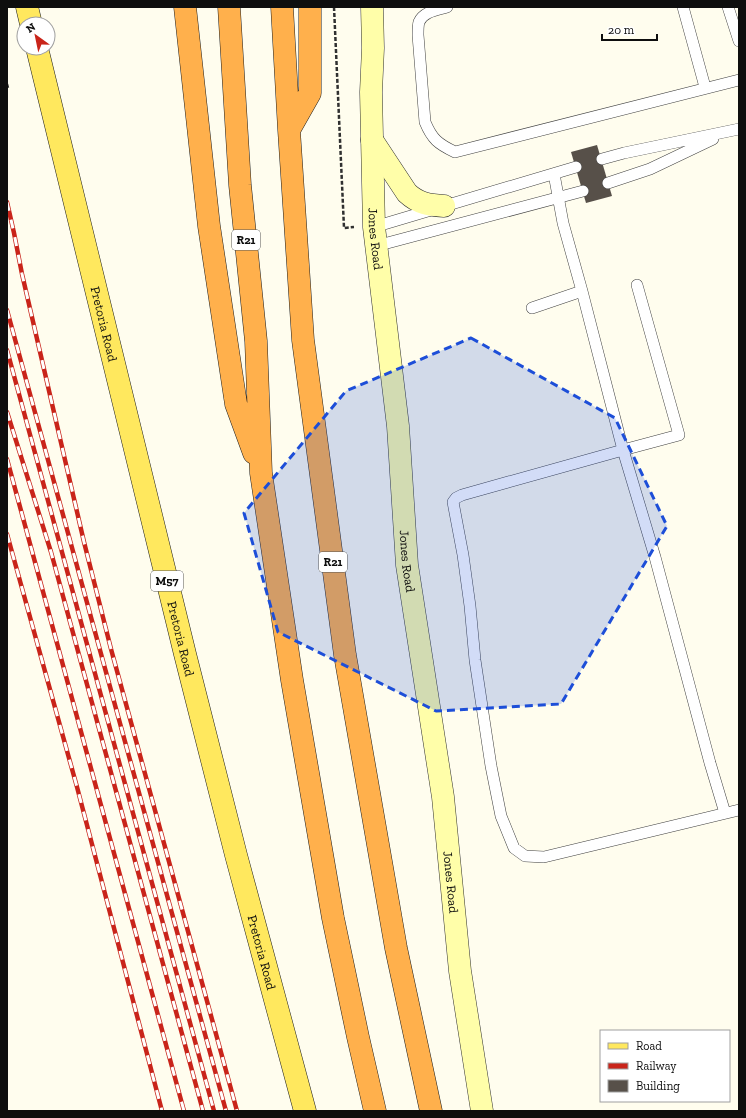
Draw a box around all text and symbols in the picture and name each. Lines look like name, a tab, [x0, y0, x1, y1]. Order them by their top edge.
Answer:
north arrow	[16, 16, 56, 56]
scale bar	[602, 16, 657, 42]
text: N	[24, 20, 38, 36]
text: 20 m	[608, 23, 635, 37]
street label: Jones Road	[366, 208, 387, 271]
road number: R21	[232, 230, 260, 250]
street label: Pretoria Road	[88, 285, 121, 363]
street label: Jones Road	[397, 530, 419, 593]
road number: R21	[319, 552, 347, 572]
road number: M57	[151, 571, 183, 591]
street label: Pretoria Road	[165, 600, 198, 678]
street label: Jones Road	[441, 850, 462, 914]
street label: Pretoria Road	[245, 913, 279, 991]
legend	[600, 1030, 730, 1102]
text: Road	[636, 1039, 662, 1053]
text: Railway	[636, 1059, 677, 1073]
text: Building	[636, 1079, 680, 1093]

